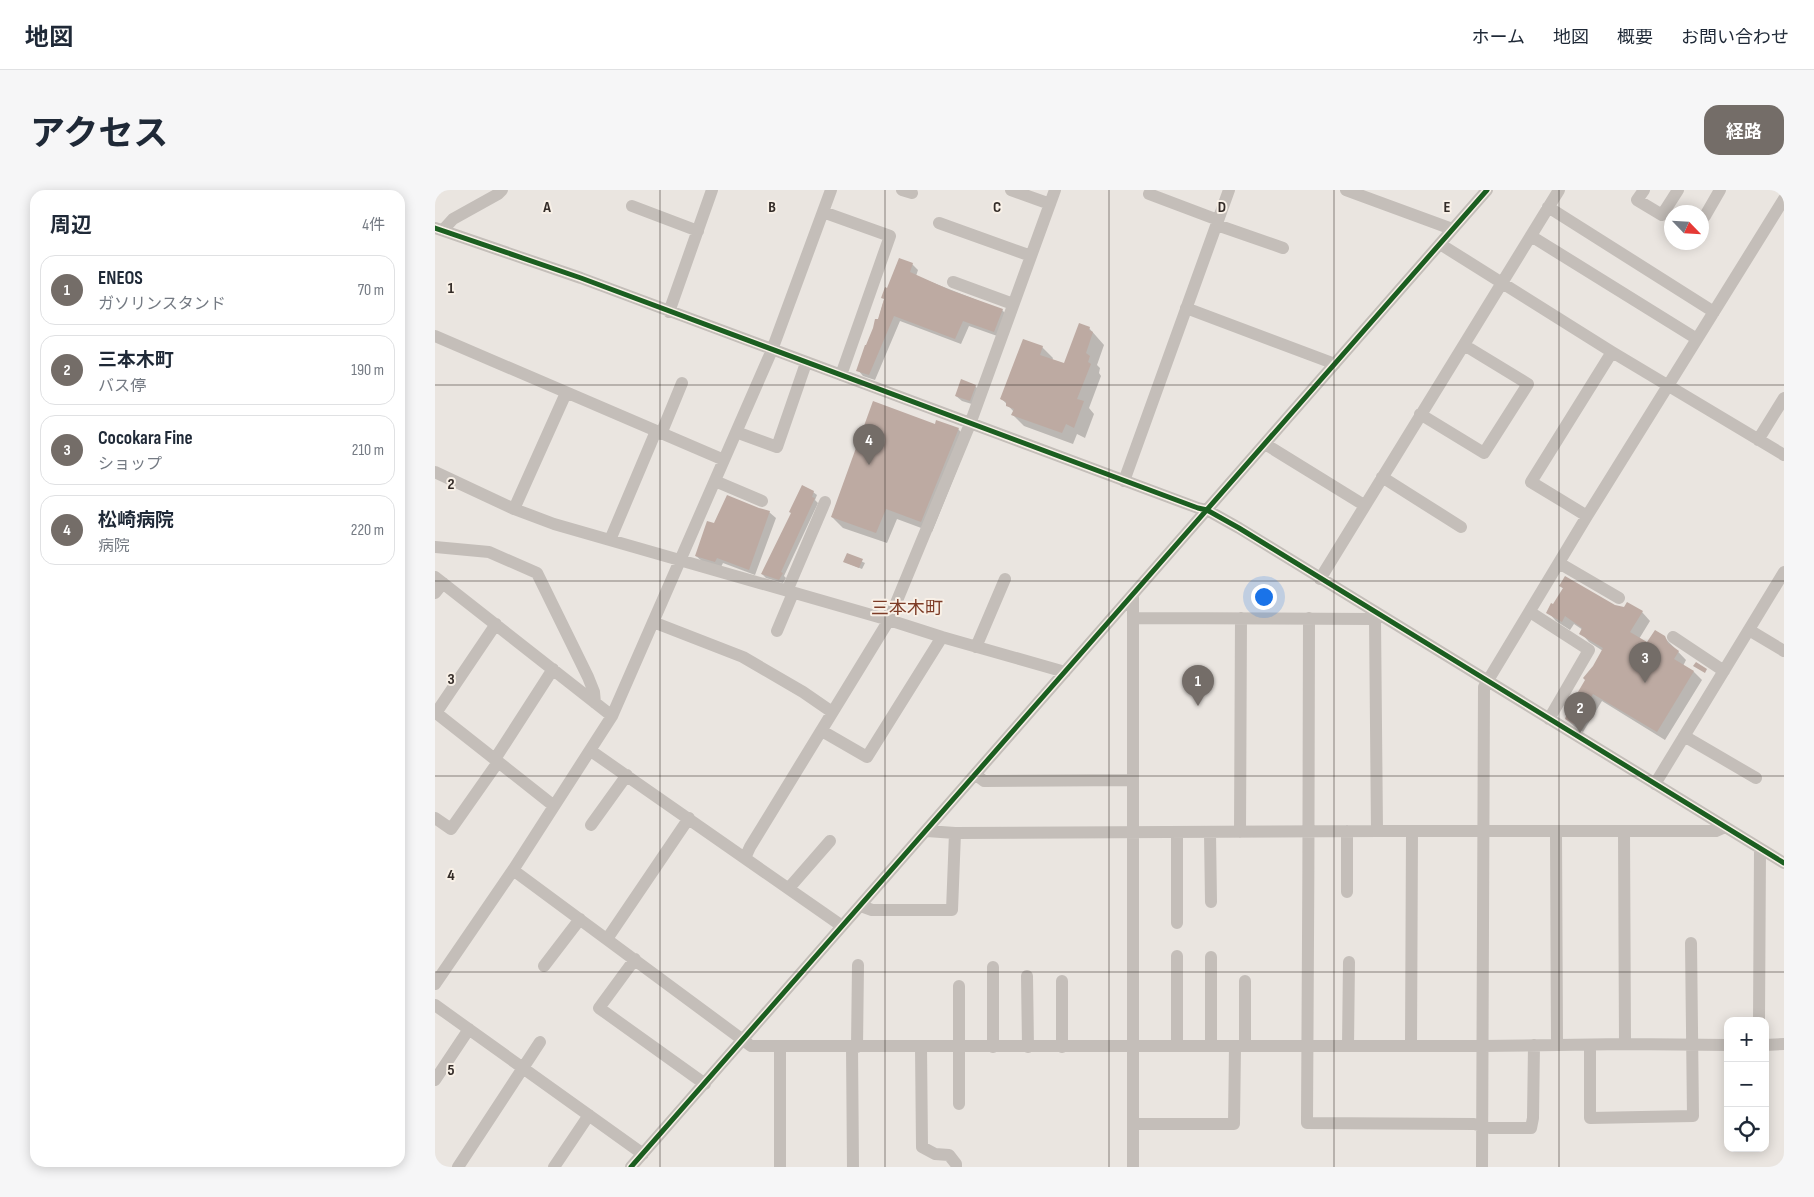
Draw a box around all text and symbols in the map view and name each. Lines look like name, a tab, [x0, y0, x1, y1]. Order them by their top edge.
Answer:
text: 地図	[25, 23, 73, 52]
text: ホーム	[1472, 27, 1525, 48]
text: 地図	[1553, 27, 1589, 48]
text: 概要	[1617, 27, 1653, 48]
text: お問い合わせ	[1681, 27, 1789, 48]
button: 経路	[1704, 105, 1784, 155]
text: アクセス	[30, 113, 168, 156]
text: A	[542, 198, 551, 217]
text: B	[768, 198, 776, 217]
text: C	[993, 198, 1001, 217]
text: D	[1218, 198, 1226, 217]
text: E	[1444, 198, 1451, 217]
north arrow	[1664, 205, 1709, 250]
text: 周辺	[50, 213, 92, 238]
text: 4件	[362, 216, 385, 235]
text: ENEOS	[98, 267, 143, 290]
text: 1	[448, 279, 455, 298]
text: 1	[64, 281, 70, 300]
text: 70 m	[358, 281, 384, 300]
text: ガソリンスタンド	[98, 295, 226, 314]
text: 三本木町	[98, 349, 174, 372]
text: 2	[63, 361, 71, 380]
text: 190 m	[351, 361, 384, 380]
text: バス停	[98, 377, 146, 396]
pin: 4	[853, 424, 885, 465]
text: Cocokara Fine	[98, 427, 193, 450]
text: 3	[63, 441, 71, 460]
text: 210 m	[352, 441, 384, 460]
text: ショップ	[98, 455, 162, 474]
text: 2	[447, 475, 455, 494]
text: 松崎病院	[98, 509, 174, 532]
text: 4	[63, 521, 71, 540]
text: 220 m	[351, 521, 384, 540]
text: 病院	[98, 537, 130, 556]
your location	[1251, 584, 1277, 610]
district label: 三本木町	[871, 598, 943, 619]
pin: 3	[1629, 642, 1661, 683]
pin: 1	[1182, 665, 1214, 706]
text: 3	[447, 670, 455, 689]
pin: 2	[1564, 692, 1596, 733]
text: 4	[447, 866, 455, 885]
map controls	[1724, 1017, 1769, 1152]
button: +	[1724, 1017, 1769, 1062]
text: 5	[447, 1061, 455, 1080]
button: −	[1724, 1062, 1769, 1107]
button: locate	[1724, 1107, 1769, 1152]

